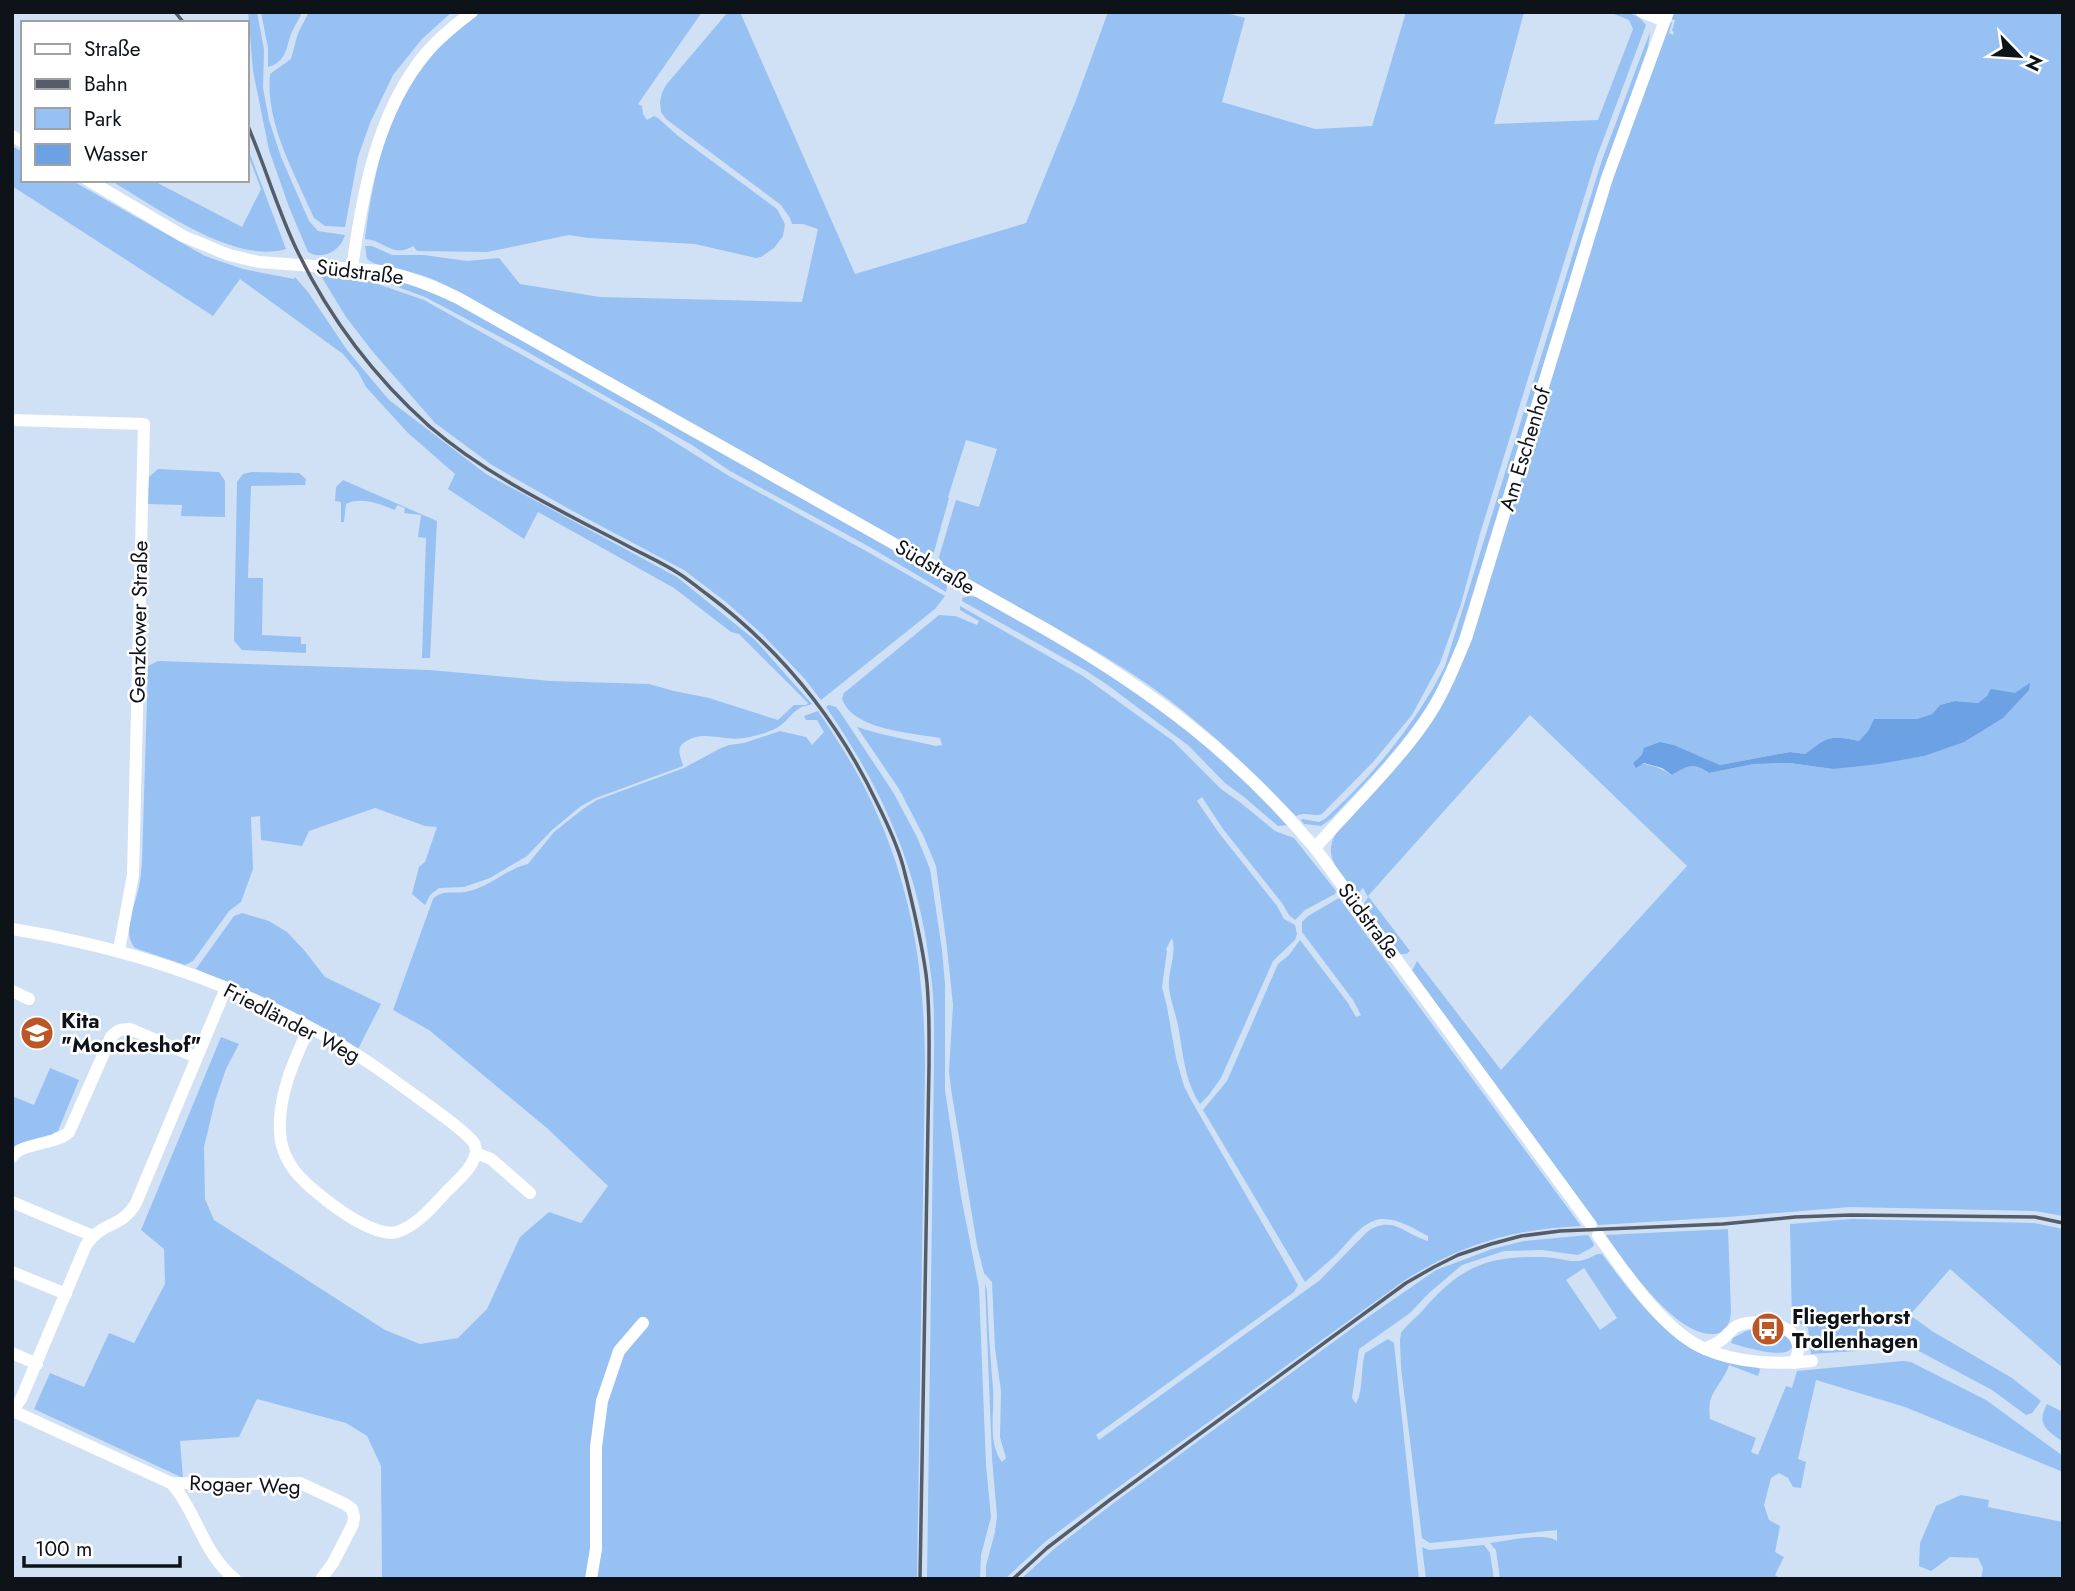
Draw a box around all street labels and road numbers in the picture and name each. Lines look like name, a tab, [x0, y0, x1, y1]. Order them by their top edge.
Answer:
street label: Südstraße	[314, 252, 406, 292]
street label: Am Eschenhof	[1492, 382, 1558, 515]
street label: Südstraße	[889, 532, 981, 602]
street label: Genzkower Straße	[123, 540, 155, 704]
street label: Südstraße	[1331, 877, 1408, 965]
street label: Friedländer Weg	[218, 976, 366, 1070]
street label: Rogaer Weg	[189, 1468, 301, 1502]

